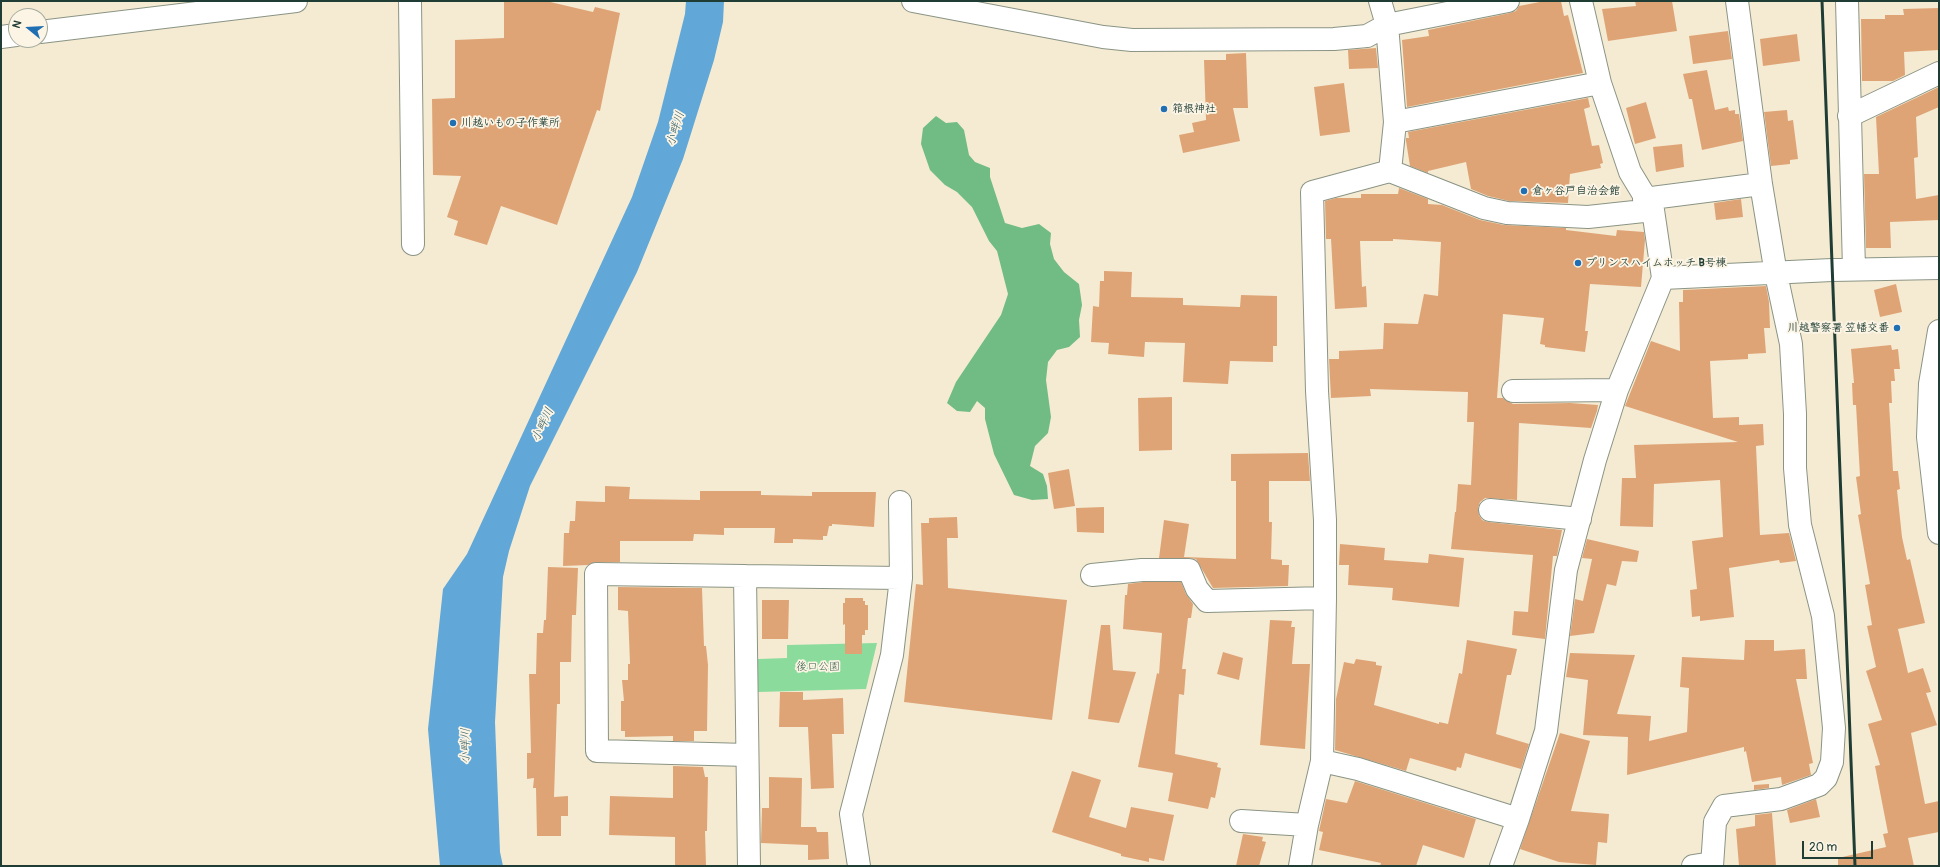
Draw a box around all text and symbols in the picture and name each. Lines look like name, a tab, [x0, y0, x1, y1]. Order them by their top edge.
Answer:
north arrow	[8, 8, 48, 48]
text: N	[10, 19, 24, 30]
place label: 箱根神社	[1172, 102, 1216, 116]
marker: 箱根神社	[1159, 104, 1169, 114]
water label: 小畔川	[664, 110, 688, 148]
place label: 川越いもの子作業所	[461, 116, 560, 130]
marker: 川越いもの子作業所	[448, 118, 458, 128]
place label: 倉ヶ谷戸自治会館	[1532, 184, 1620, 198]
marker: 倉ヶ谷戸自治会館	[1519, 186, 1529, 196]
place label: プリンスハイムホッチ B号棟	[1586, 256, 1727, 270]
marker: プリンスハイムホッチ B号棟	[1573, 258, 1583, 268]
place label: 川越警察署 笠幡交番	[1788, 321, 1889, 335]
marker: 川越警察署 笠幡交番	[1892, 323, 1902, 333]
water label: 小畔川	[529, 406, 557, 444]
park label: 後口公園	[796, 660, 840, 674]
water label: 小畔川	[458, 728, 474, 764]
scale bar	[1804, 833, 1875, 859]
text: 20 m	[1809, 840, 1837, 855]

